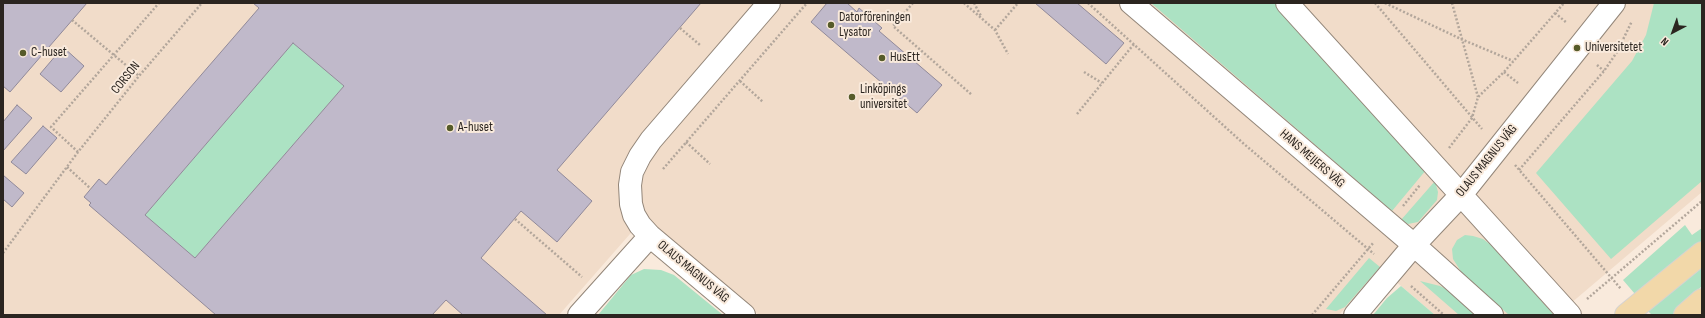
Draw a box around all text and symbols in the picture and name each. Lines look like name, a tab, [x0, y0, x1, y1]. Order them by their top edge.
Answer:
place label: Datorföreningen Lysator	[839, 10, 911, 41]
north arrow	[1653, 12, 1693, 52]
marker: Datorföreningen Lysator	[826, 20, 836, 30]
text: N	[1658, 35, 1671, 48]
place label: Universitetet	[1585, 40, 1642, 56]
marker: Universitetet	[1572, 43, 1582, 53]
place label: C-huset	[31, 45, 67, 61]
marker: C-huset	[18, 48, 28, 58]
place label: HusEtt	[890, 50, 920, 66]
marker: HusEtt	[877, 53, 887, 63]
street label: CORSON	[108, 59, 144, 97]
place label: Linköpings universitet	[860, 82, 907, 113]
marker: Linköpings universitet	[847, 92, 857, 102]
place label: A-huset	[458, 120, 493, 136]
street label: OLAUS MAGNUS VÄG	[1453, 122, 1521, 200]
marker: A-huset	[445, 123, 455, 133]
street label: HANS MEIJERS VÄG	[1276, 126, 1348, 192]
street label: OLAUS MAGNUS VÄG	[654, 238, 732, 306]

